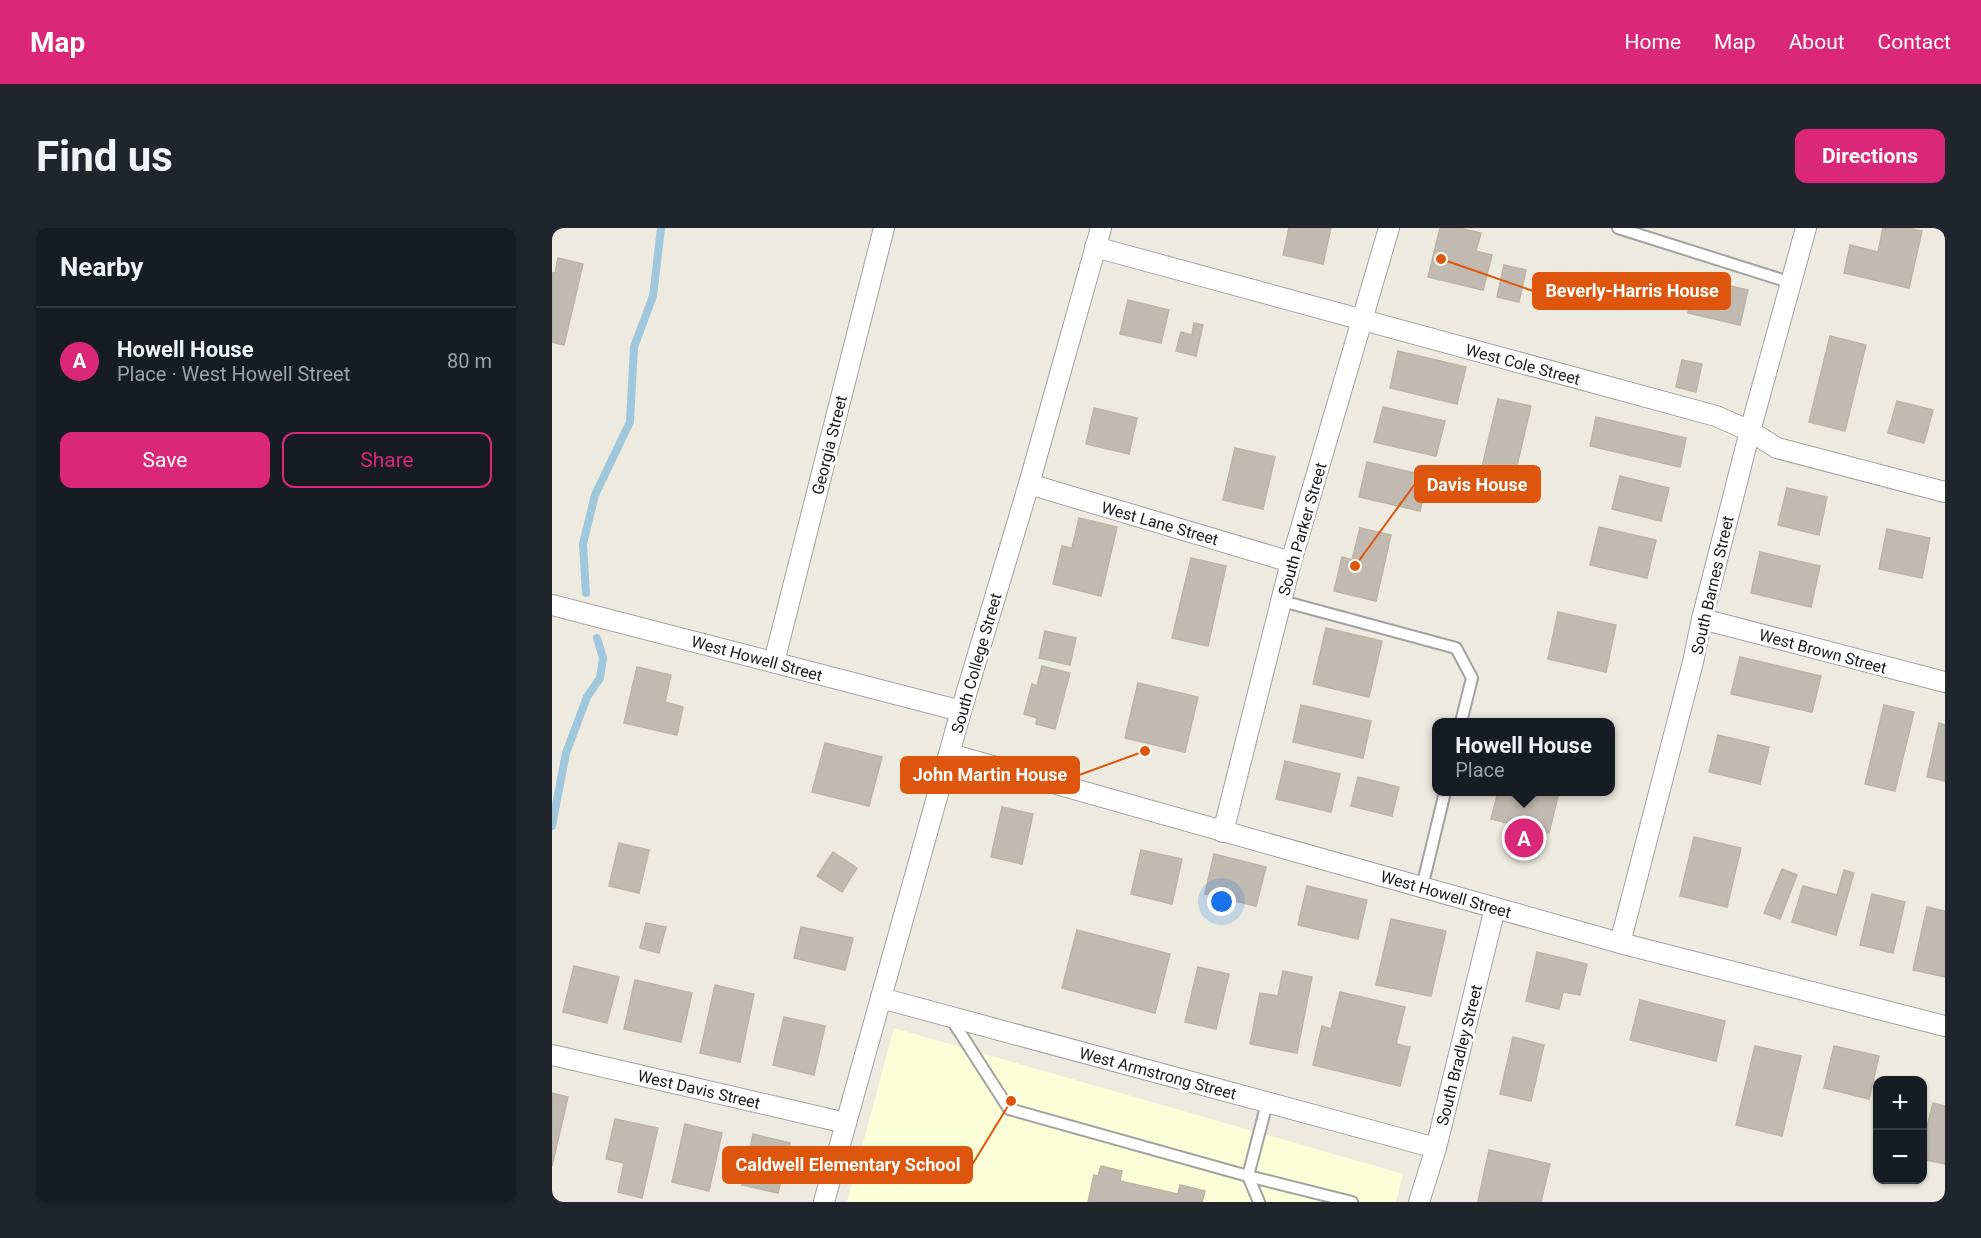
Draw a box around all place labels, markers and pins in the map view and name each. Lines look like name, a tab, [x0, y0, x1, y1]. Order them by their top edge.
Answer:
callout: Beverly-Harris House	[1533, 273, 1730, 309]
callout: Davis House	[1415, 466, 1540, 502]
callout: John Martin House	[901, 757, 1079, 793]
pin: A	[1504, 816, 1544, 860]
callout: Caldwell Elementary School	[723, 1147, 972, 1183]

